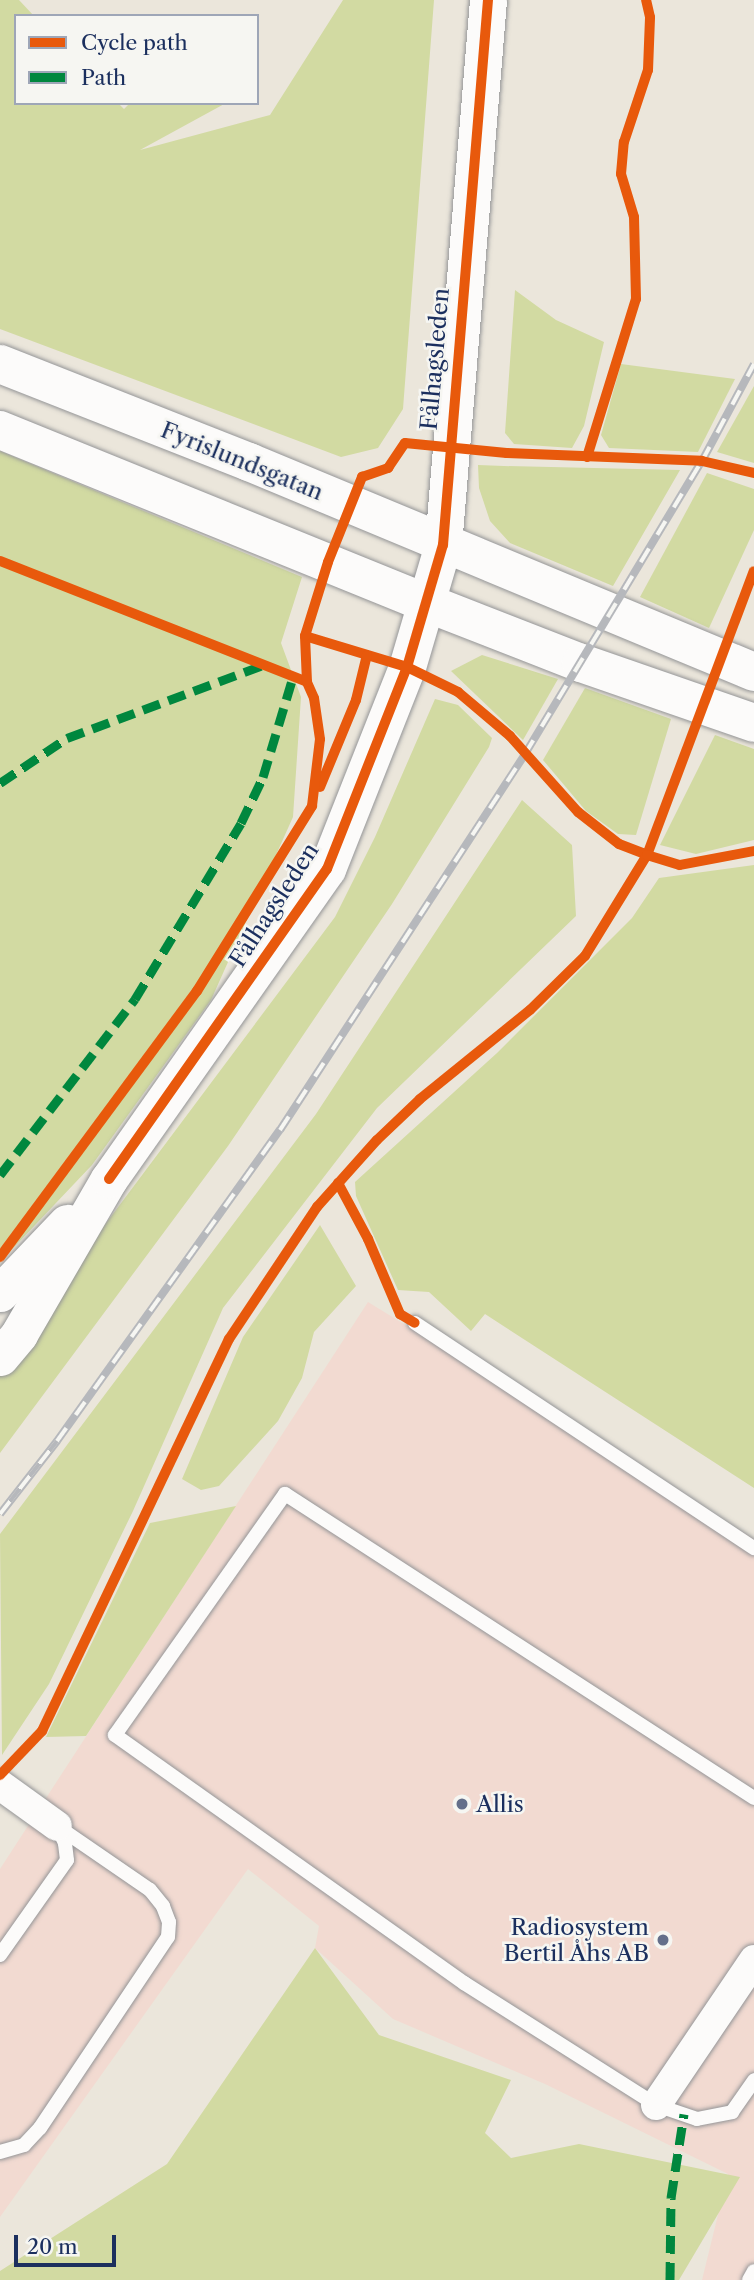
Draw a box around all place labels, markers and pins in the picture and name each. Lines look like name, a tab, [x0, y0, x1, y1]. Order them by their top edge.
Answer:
place label: Allis	[476, 1790, 524, 1818]
marker: Allis	[454, 1796, 470, 1812]
place label: Radiosystem Bertil Åhs AB	[502, 1913, 649, 1967]
marker: Radiosystem Bertil Åhs AB	[655, 1932, 671, 1948]

